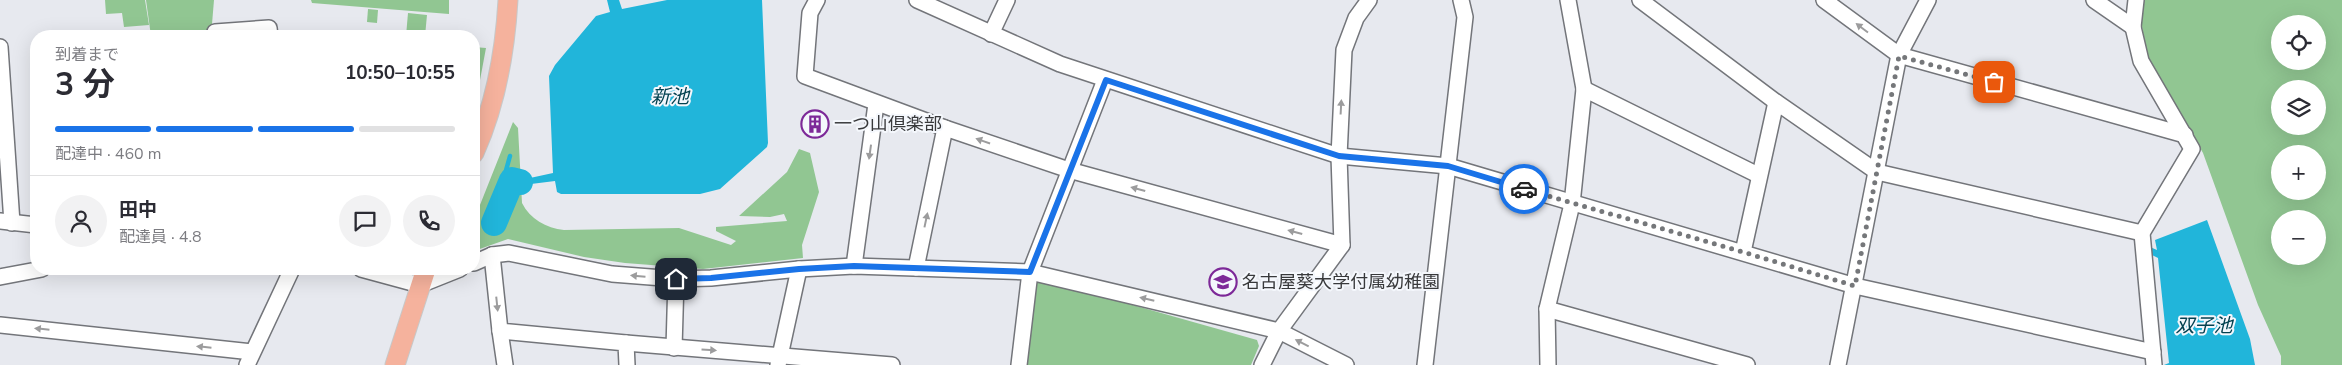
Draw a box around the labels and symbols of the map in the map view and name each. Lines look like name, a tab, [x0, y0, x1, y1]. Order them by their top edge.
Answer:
one-way arrow	[1855, 23, 1869, 33]
pin	[1973, 61, 2015, 103]
water label: 新池	[651, 84, 691, 110]
one-way arrow	[1338, 99, 1346, 115]
building icon: 一つ山倶楽部	[800, 109, 830, 139]
place label: 一つ山倶楽部	[834, 112, 942, 136]
one-way arrow	[975, 137, 990, 145]
one-way arrow	[865, 145, 873, 161]
courier	[1499, 164, 1549, 214]
one-way arrow	[1131, 185, 1146, 193]
one-way arrow	[922, 213, 930, 228]
one-way arrow	[1288, 228, 1303, 236]
pin	[655, 258, 697, 300]
school or university icon: 名古屋葵大学付属幼稚園	[1208, 267, 1238, 297]
place label: 名古屋葵大学付属幼稚園	[1242, 270, 1440, 294]
one-way arrow	[630, 272, 646, 280]
one-way arrow	[1139, 295, 1154, 303]
one-way arrow	[494, 296, 502, 312]
water label: 双子池	[2175, 313, 2234, 339]
one-way arrow	[34, 325, 50, 333]
one-way arrow	[1295, 339, 1310, 347]
one-way arrow	[196, 343, 212, 351]
one-way arrow	[702, 346, 718, 354]

